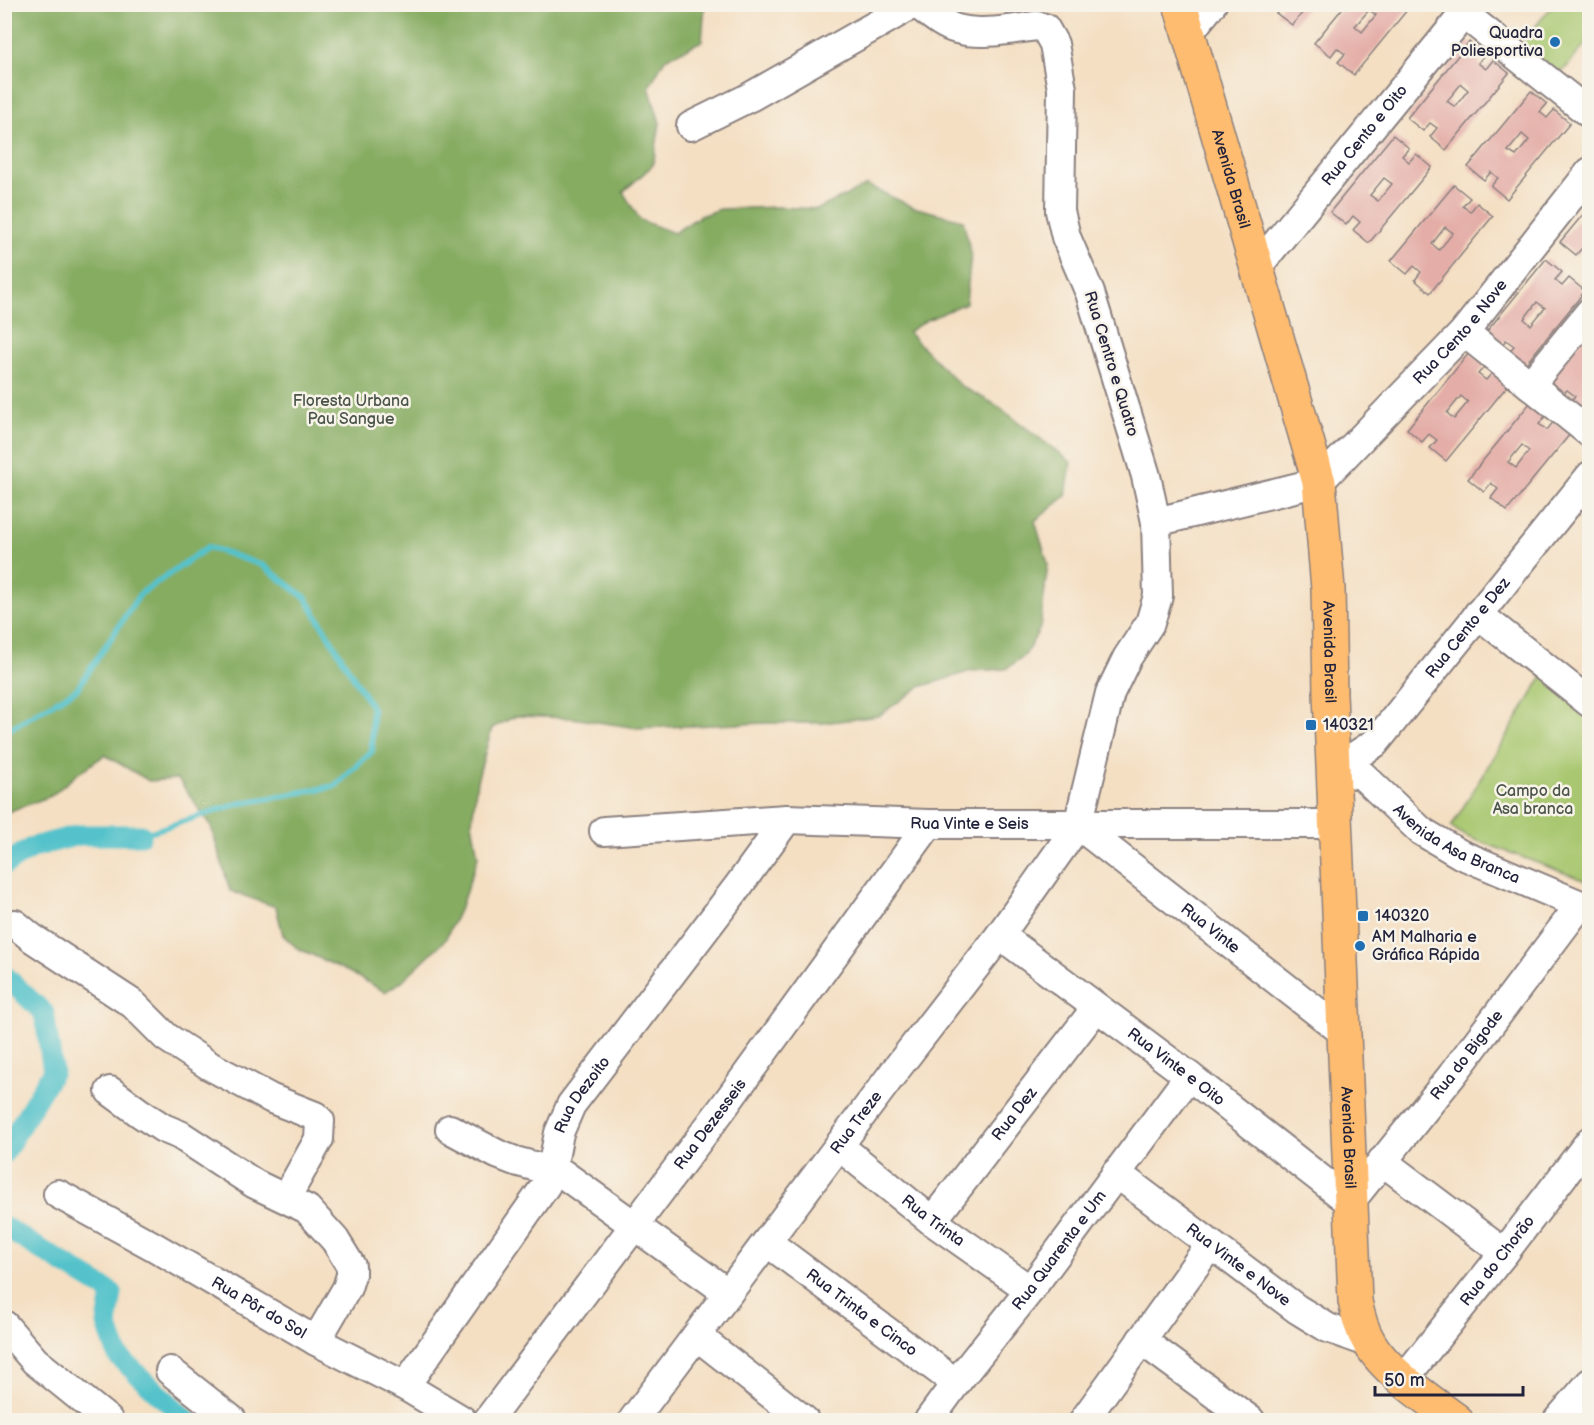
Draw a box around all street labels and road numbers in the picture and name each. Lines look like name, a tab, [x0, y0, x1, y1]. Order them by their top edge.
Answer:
street label: Rua Cento e Oito	[1318, 81, 1411, 190]
street label: Avenida Brasil	[1207, 127, 1254, 231]
street label: Rua Cento e Nove	[1409, 275, 1512, 388]
street label: Rua Centro e Quatro	[1080, 289, 1142, 439]
street label: Rua Cento e Dez	[1422, 573, 1514, 682]
street label: Avenida Brasil	[1319, 600, 1340, 703]
street label: Avenida Asa Branca	[1389, 800, 1523, 888]
street label: Rua Vinte e Seis	[910, 814, 1029, 834]
street label: Rua Vinte	[1177, 899, 1244, 958]
street label: Rua do Bigode	[1426, 1006, 1507, 1104]
street label: Rua Vinte e Oito	[1124, 1024, 1229, 1110]
street label: Rua Dezoito	[550, 1053, 614, 1136]
street label: Rua Dezesseis	[670, 1075, 750, 1173]
street label: Rua Dez	[988, 1083, 1041, 1145]
street label: Avenida Brasil	[1337, 1086, 1360, 1189]
street label: Rua Treze	[826, 1087, 886, 1158]
street label: Rua Quarenta e Um	[1008, 1187, 1110, 1314]
street label: Rua Trinta	[898, 1191, 968, 1250]
street label: Rua do Chorão	[1456, 1212, 1539, 1310]
street label: Rua Vinte e Nove	[1182, 1219, 1295, 1311]
street label: Rua Trinta e Cinco	[802, 1265, 921, 1360]
street label: Rua Pôr do Sol	[208, 1273, 310, 1343]

